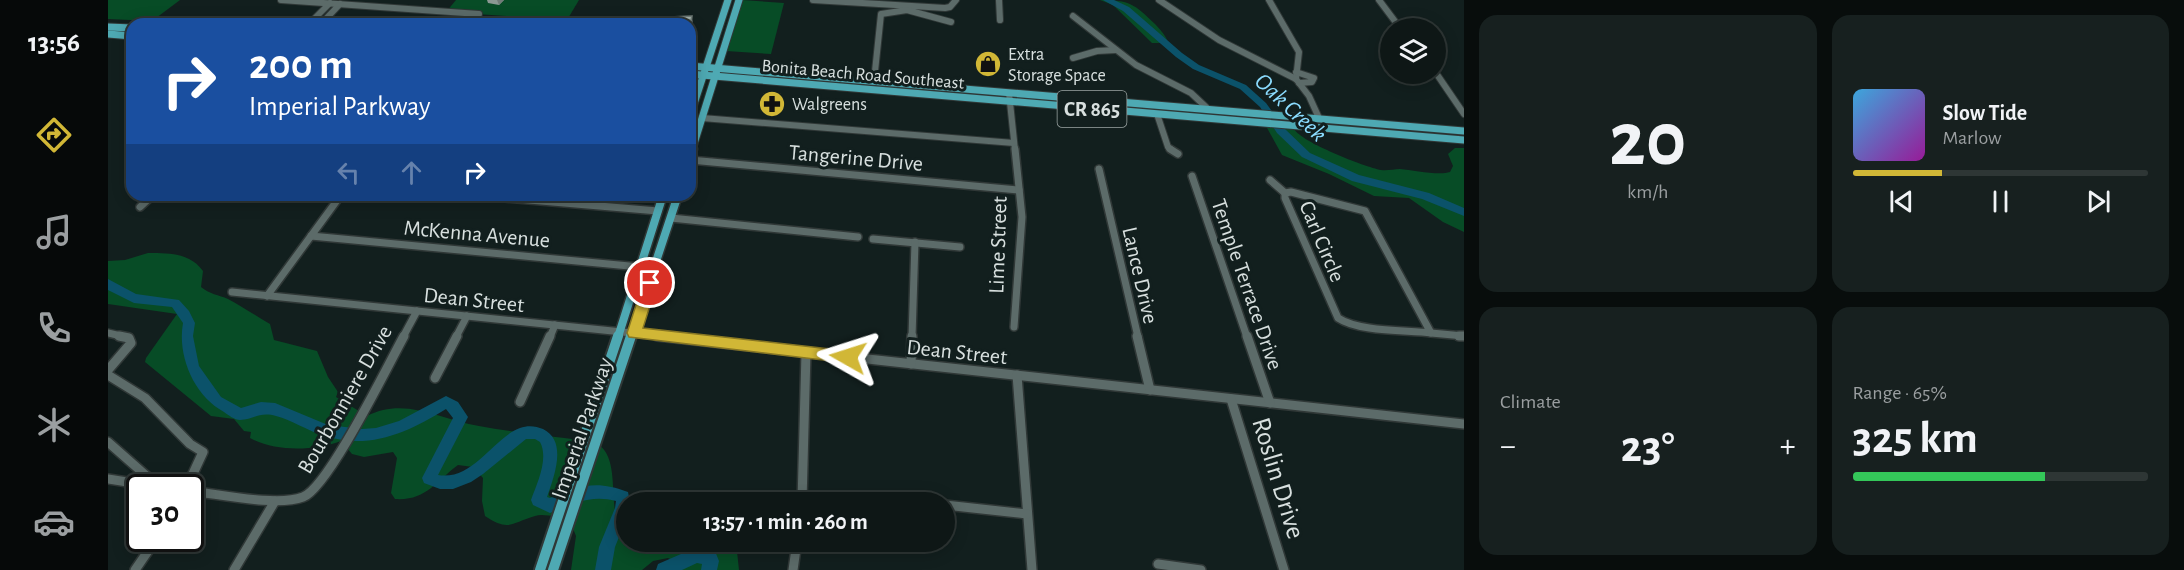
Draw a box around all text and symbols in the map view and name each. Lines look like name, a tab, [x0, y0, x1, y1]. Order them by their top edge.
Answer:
map controls	[1380, 18, 1446, 84]
button: layers	[1380, 18, 1446, 84]
text: 13:56	[28, 29, 80, 56]
icon: right	[150, 42, 228, 120]
text: 200 m	[249, 44, 353, 86]
place label: Extra Storage Space	[1008, 46, 1106, 85]
shop icon: Extra Storage Space	[973, 49, 1003, 79]
street label: Bonita Beach Road Southeast	[761, 57, 965, 93]
water label: Oak Creek	[1250, 69, 1331, 147]
pharmacy icon: Walgreens	[757, 89, 787, 119]
road number: CR 865	[1058, 91, 1126, 127]
text: Imperial Parkway	[249, 93, 431, 120]
place label: Walgreens	[792, 96, 867, 114]
text: 20	[1609, 102, 1686, 180]
text: Slow Tide	[1943, 102, 2027, 124]
icon: directions	[33, 114, 75, 156]
text: Marlow	[1943, 128, 2002, 148]
street label: Tangerine Drive	[788, 141, 924, 175]
icon: left	[332, 156, 365, 189]
icon: ahead	[395, 156, 428, 189]
icon: right	[458, 156, 491, 189]
text: km/h	[1627, 182, 1668, 202]
icon: previous	[1885, 185, 1918, 218]
icon: pause	[1984, 185, 2017, 218]
icon: next	[2082, 185, 2115, 218]
street label: Lime Street	[985, 196, 1011, 294]
street label: Temple Terrace Drive	[1208, 196, 1287, 373]
street label: Carl Circle	[1295, 198, 1349, 285]
icon: music	[33, 211, 75, 253]
street label: McKenna Avenue	[403, 217, 551, 251]
street label: Lance Drive	[1118, 225, 1162, 326]
pin	[624, 257, 675, 308]
icon: arrive	[633, 266, 666, 299]
street label: Dean Street	[422, 284, 525, 316]
icon: phone	[33, 307, 75, 349]
street label: Bourbonniere Drive	[294, 322, 396, 477]
position arrow	[816, 325, 880, 389]
street label: Dean Street	[905, 336, 1008, 368]
street label: Imperial Parkway	[547, 354, 617, 502]
text: Range · 65%	[1853, 383, 1947, 403]
text: Climate	[1500, 392, 1561, 412]
icon: climate	[33, 404, 75, 446]
street label: Roslin Drive	[1247, 414, 1310, 542]
text: 325 km	[1853, 416, 1978, 461]
text: 23°	[1621, 425, 1675, 470]
text: −	[1500, 430, 1516, 463]
text: +	[1780, 430, 1796, 463]
speed limit sign: 30	[126, 474, 204, 552]
icon: car	[33, 501, 75, 543]
text: 13:57 · 1 min · 260 m	[703, 511, 868, 533]

